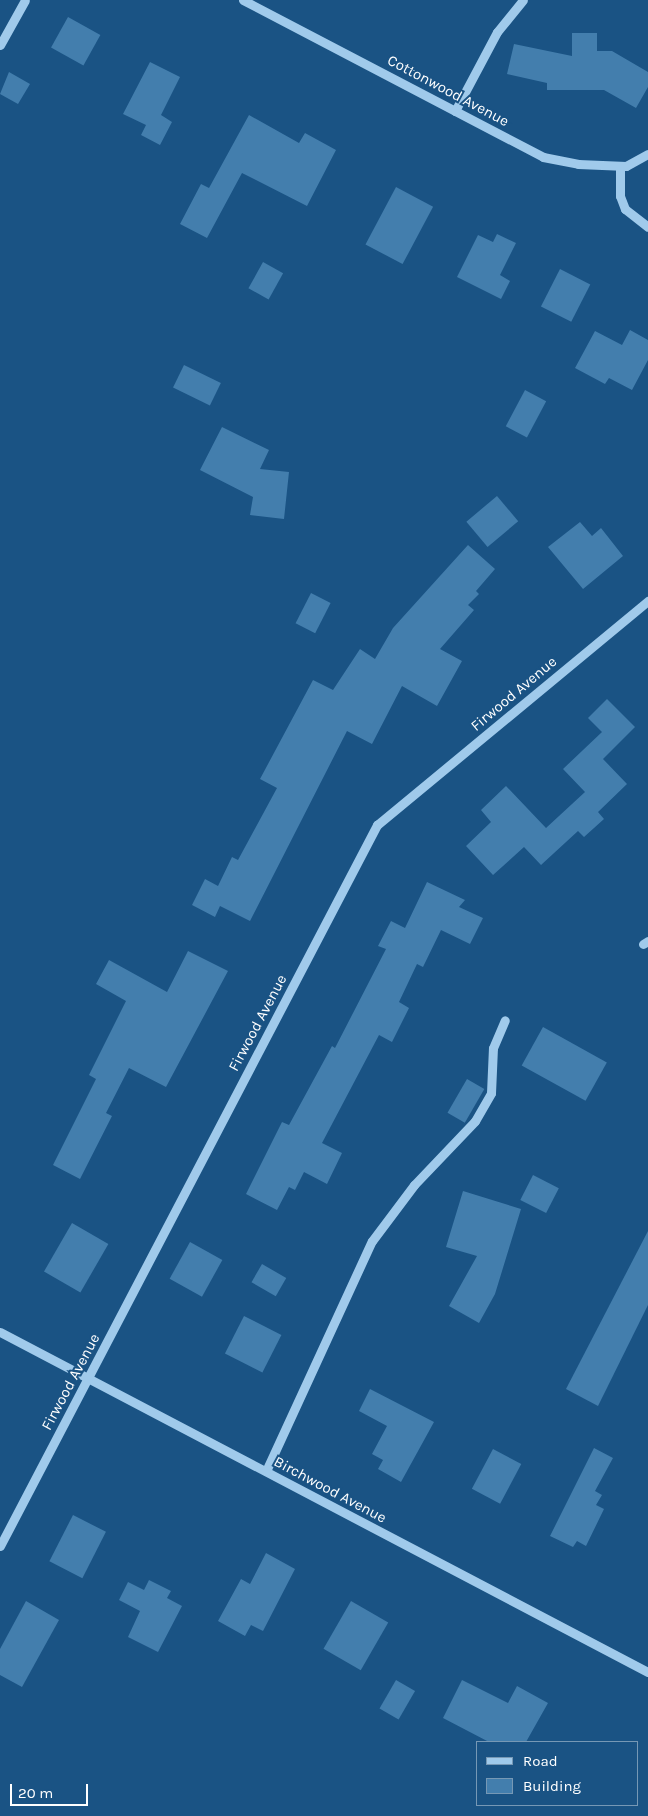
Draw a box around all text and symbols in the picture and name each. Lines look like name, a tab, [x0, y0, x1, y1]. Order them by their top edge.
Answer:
street label: Cottonwood Avenue	[384, 51, 512, 131]
street label: Firwood Avenue	[467, 653, 561, 735]
street label: Firwood Avenue	[225, 972, 291, 1074]
street label: Firwood Avenue	[38, 1331, 104, 1433]
street label: Birchwood Avenue	[271, 1453, 389, 1527]
legend	[476, 1741, 638, 1806]
text: Road	[523, 1752, 558, 1770]
scale bar	[12, 1774, 90, 1806]
text: Building	[523, 1777, 581, 1795]
text: 20 m	[18, 1784, 53, 1802]

